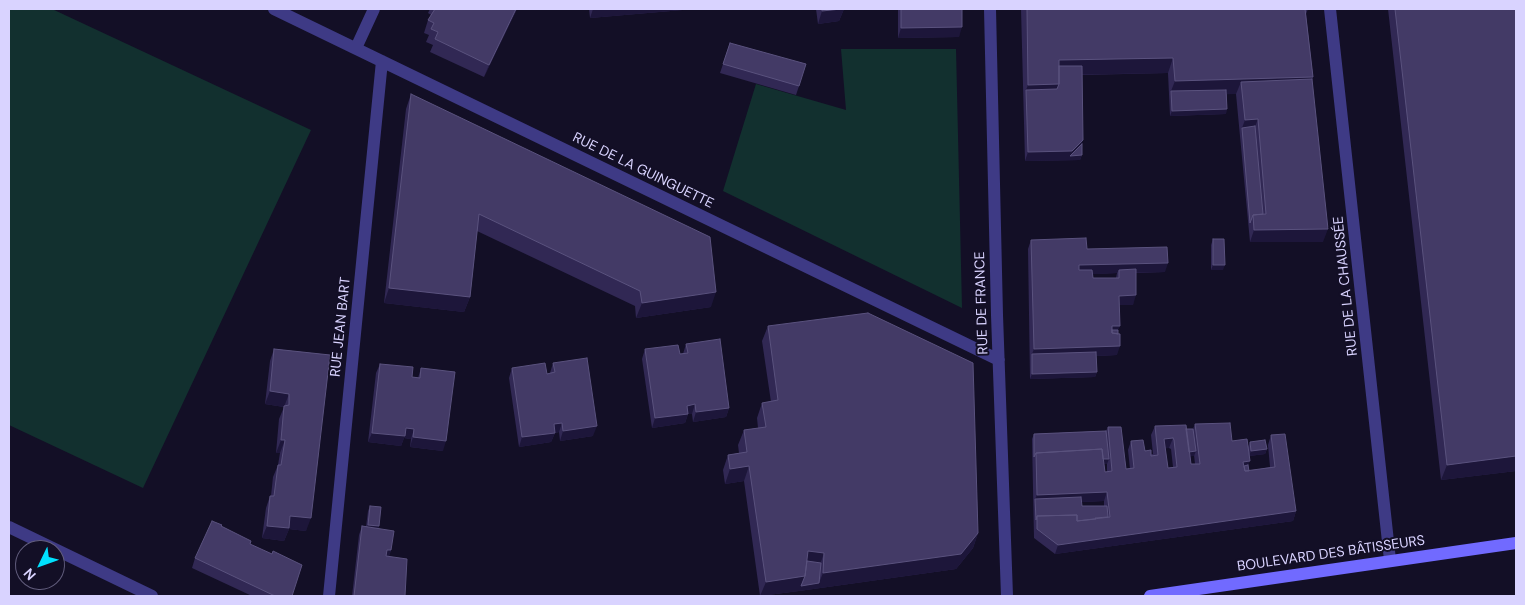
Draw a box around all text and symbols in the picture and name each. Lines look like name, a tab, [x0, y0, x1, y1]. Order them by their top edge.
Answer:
street label: RUE DE LA GUINGUETTE	[570, 130, 716, 212]
street label: RUE DE LA CHAUSSÉE	[1330, 215, 1362, 357]
street label: RUE DE FRANCE	[972, 251, 992, 355]
street label: RUE JEAN BART	[327, 276, 355, 378]
street label: BOULEVARD DES BÂTISSEURS	[1236, 532, 1426, 576]
north arrow	[15, 540, 65, 590]
text: N	[19, 565, 40, 584]

